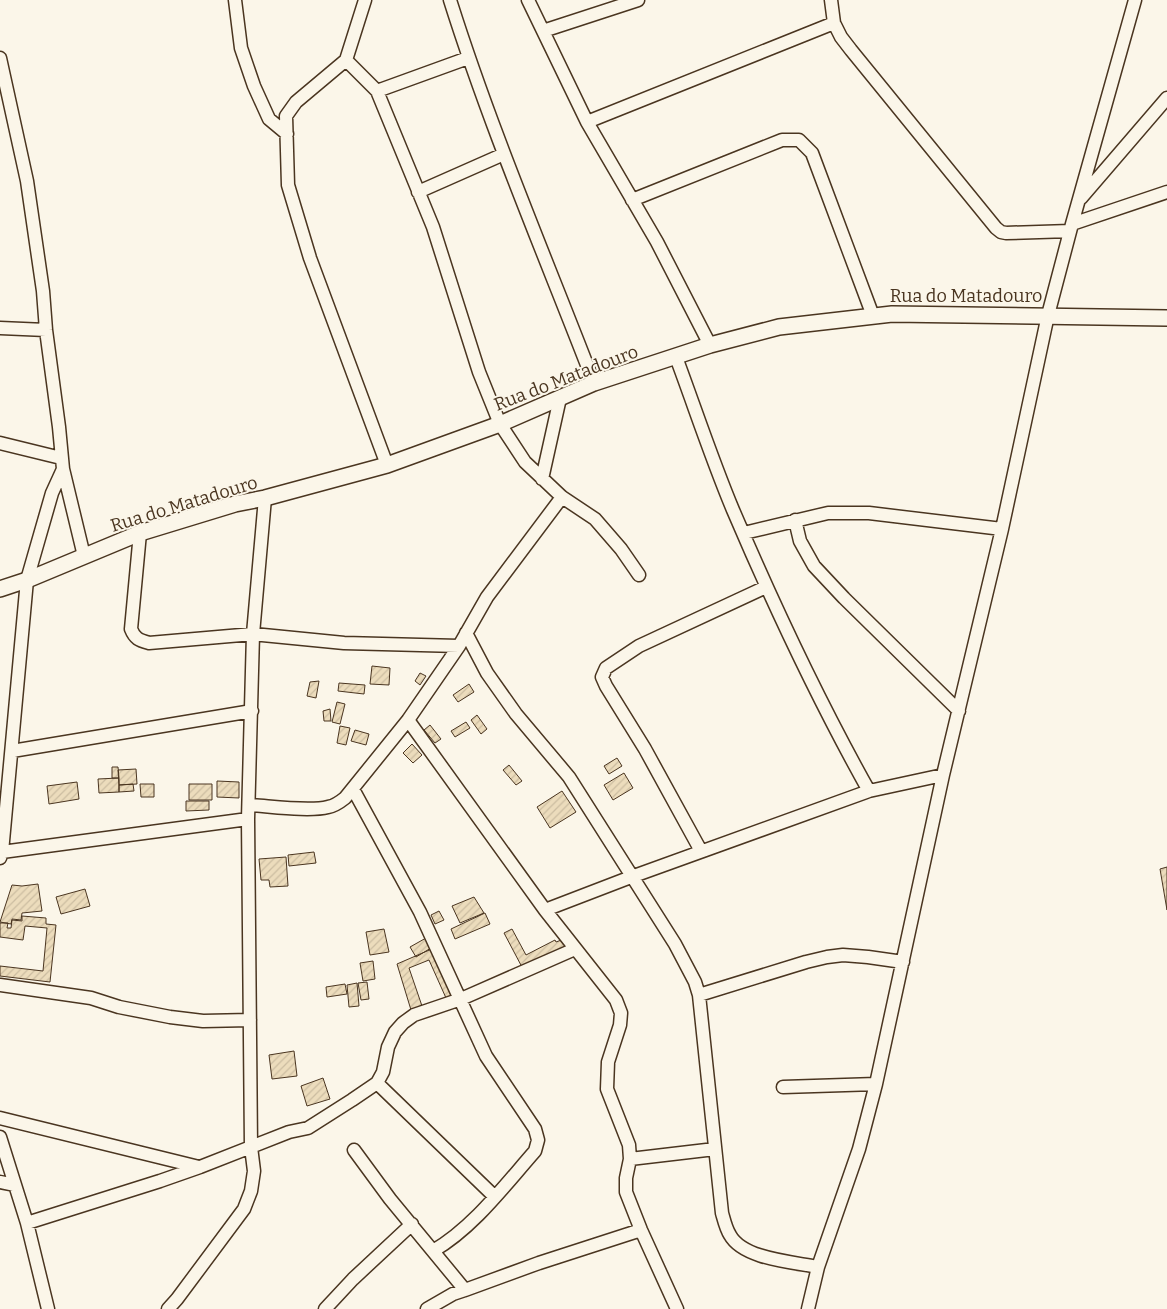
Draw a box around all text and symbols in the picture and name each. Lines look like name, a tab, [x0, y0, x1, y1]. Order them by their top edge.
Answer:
street label: Rua do Matadouro	[890, 285, 1042, 307]
street label: Rua do Matadouro	[491, 340, 641, 416]
street label: Rua do Matadouro	[108, 471, 260, 537]

